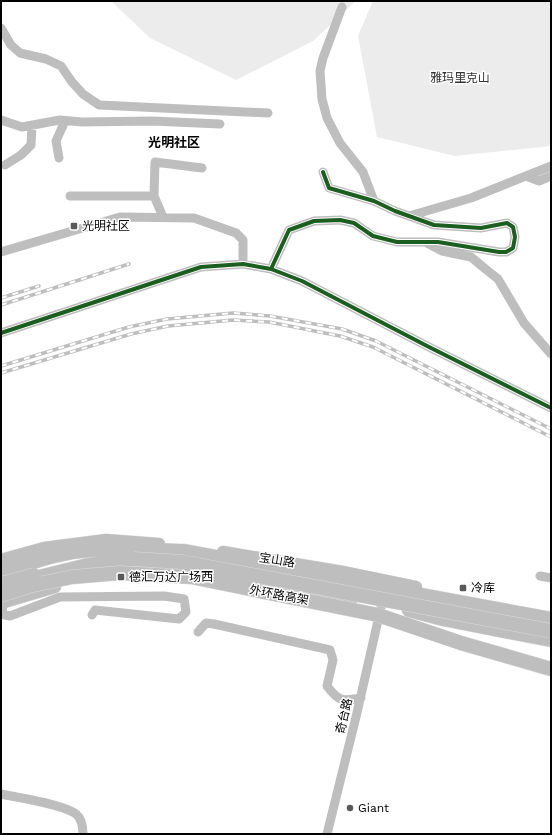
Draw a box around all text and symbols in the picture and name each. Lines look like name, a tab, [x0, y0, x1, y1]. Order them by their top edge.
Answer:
park label: 雅玛里克山	[430, 71, 490, 85]
district label: 光明社区	[148, 135, 200, 150]
place label: 光明社区	[82, 219, 130, 233]
marker: 光明社区	[69, 221, 79, 231]
street label: 宝山路	[258, 550, 296, 570]
place label: 德汇万达广场西	[129, 570, 213, 584]
marker: 德汇万达广场西	[116, 572, 126, 582]
place label: 冷库	[471, 581, 495, 595]
street label: 外环路高架	[248, 582, 310, 608]
marker: 冷库	[458, 583, 468, 593]
street label: 奇台路	[333, 697, 355, 735]
place label: Giant	[358, 801, 389, 815]
marker: Giant	[345, 803, 355, 813]

